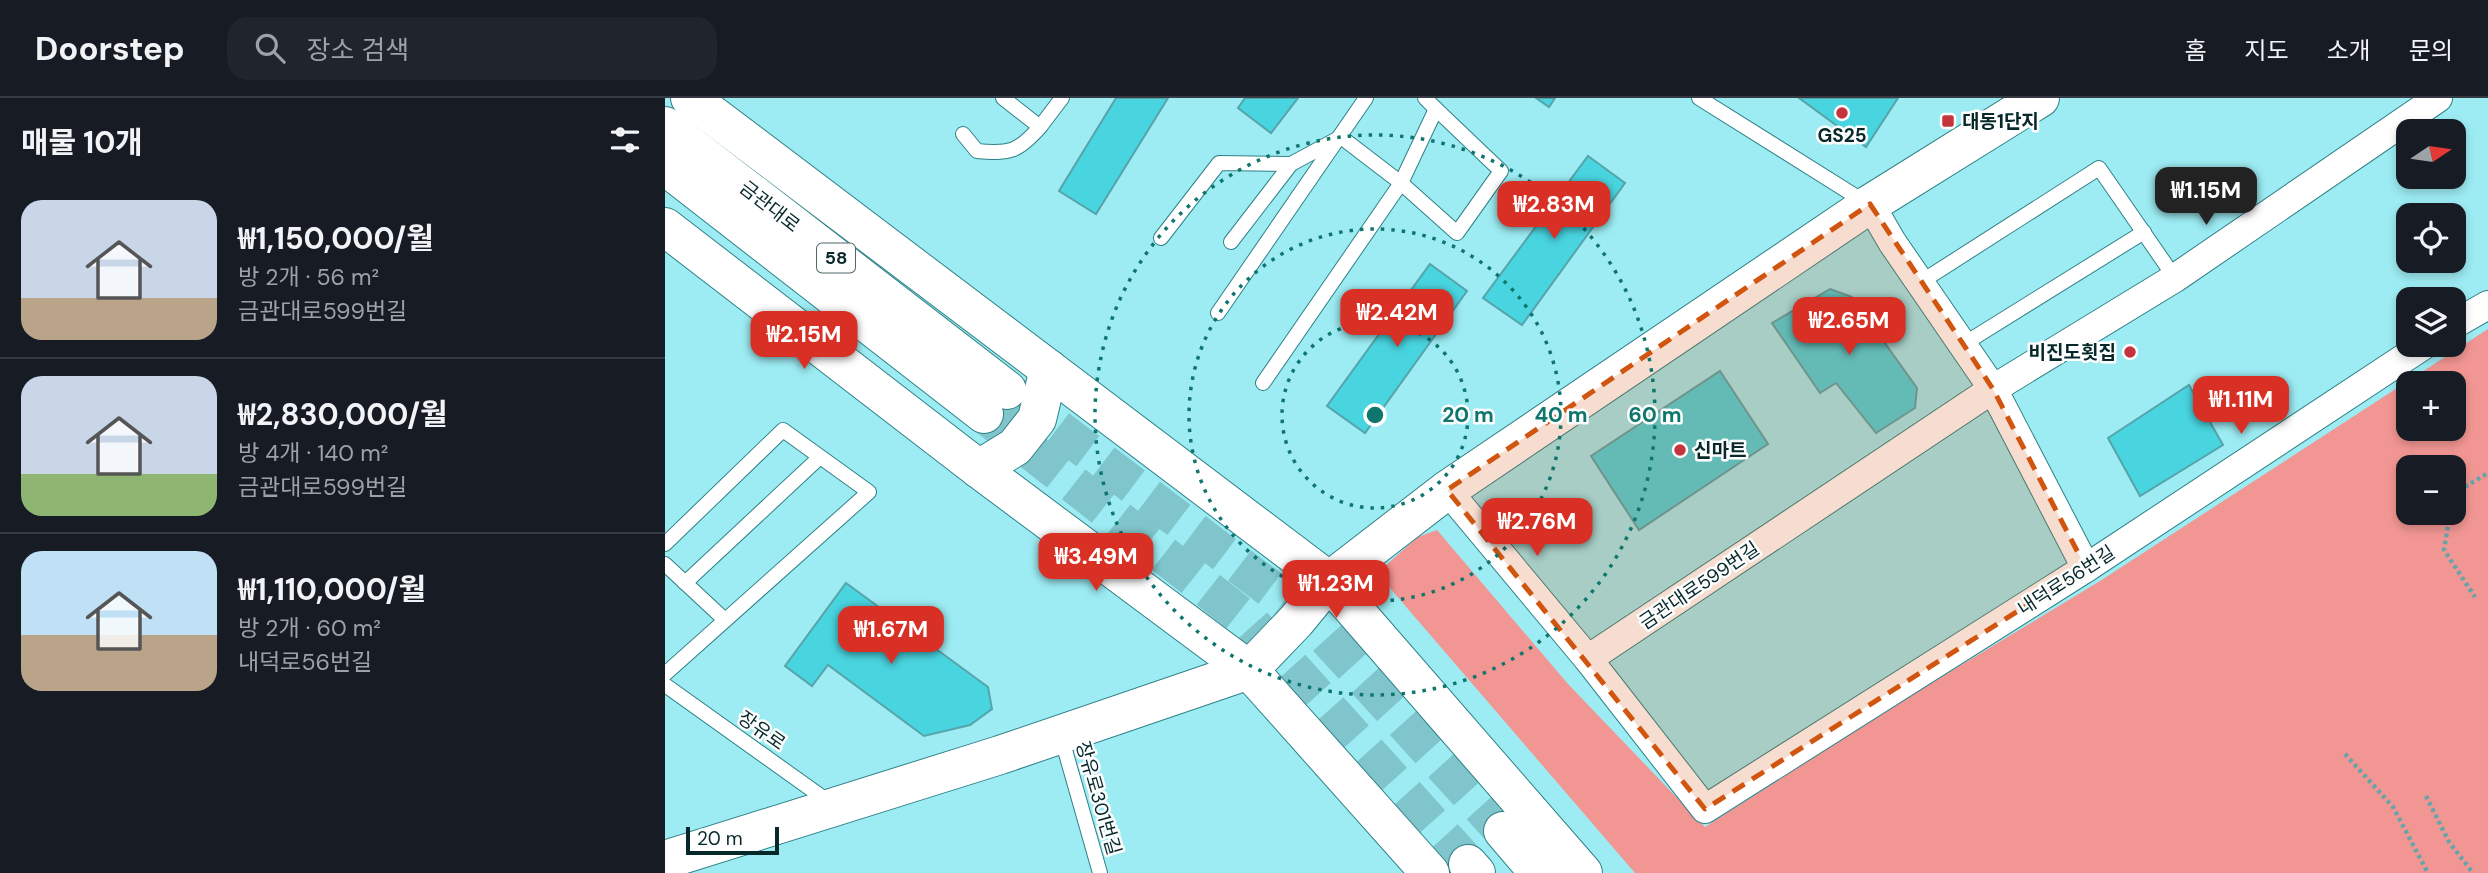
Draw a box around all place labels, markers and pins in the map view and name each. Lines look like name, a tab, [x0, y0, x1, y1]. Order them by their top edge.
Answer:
marker: GS25	[1834, 105, 1850, 121]
place label: 대동1단지	[1962, 109, 2039, 134]
marker: 대동1단지	[1940, 113, 1956, 129]
place label: GS25	[1817, 123, 1867, 148]
pin: ₩1.15M	[2149, 167, 2263, 227]
pin: ₩2.83M	[1497, 181, 1611, 241]
pin: ₩2.42M	[1340, 289, 1454, 349]
pin: ₩2.65M	[1792, 298, 1906, 357]
pin: ₩2.15M	[747, 312, 861, 371]
place label: 비진도횟집	[2029, 340, 2116, 365]
marker: 비진도횟집	[2122, 344, 2138, 360]
pin: ₩1.11M	[2184, 376, 2298, 436]
centre of rings	[1363, 403, 1387, 427]
place label: 신마트	[1694, 438, 1746, 463]
marker: 신마트	[1672, 442, 1688, 458]
pin: ₩2.76M	[1480, 498, 1594, 558]
pin: ₩3.49M	[1039, 533, 1153, 593]
pin: ₩1.23M	[1279, 560, 1393, 620]
pin: ₩1.67M	[834, 606, 948, 666]

